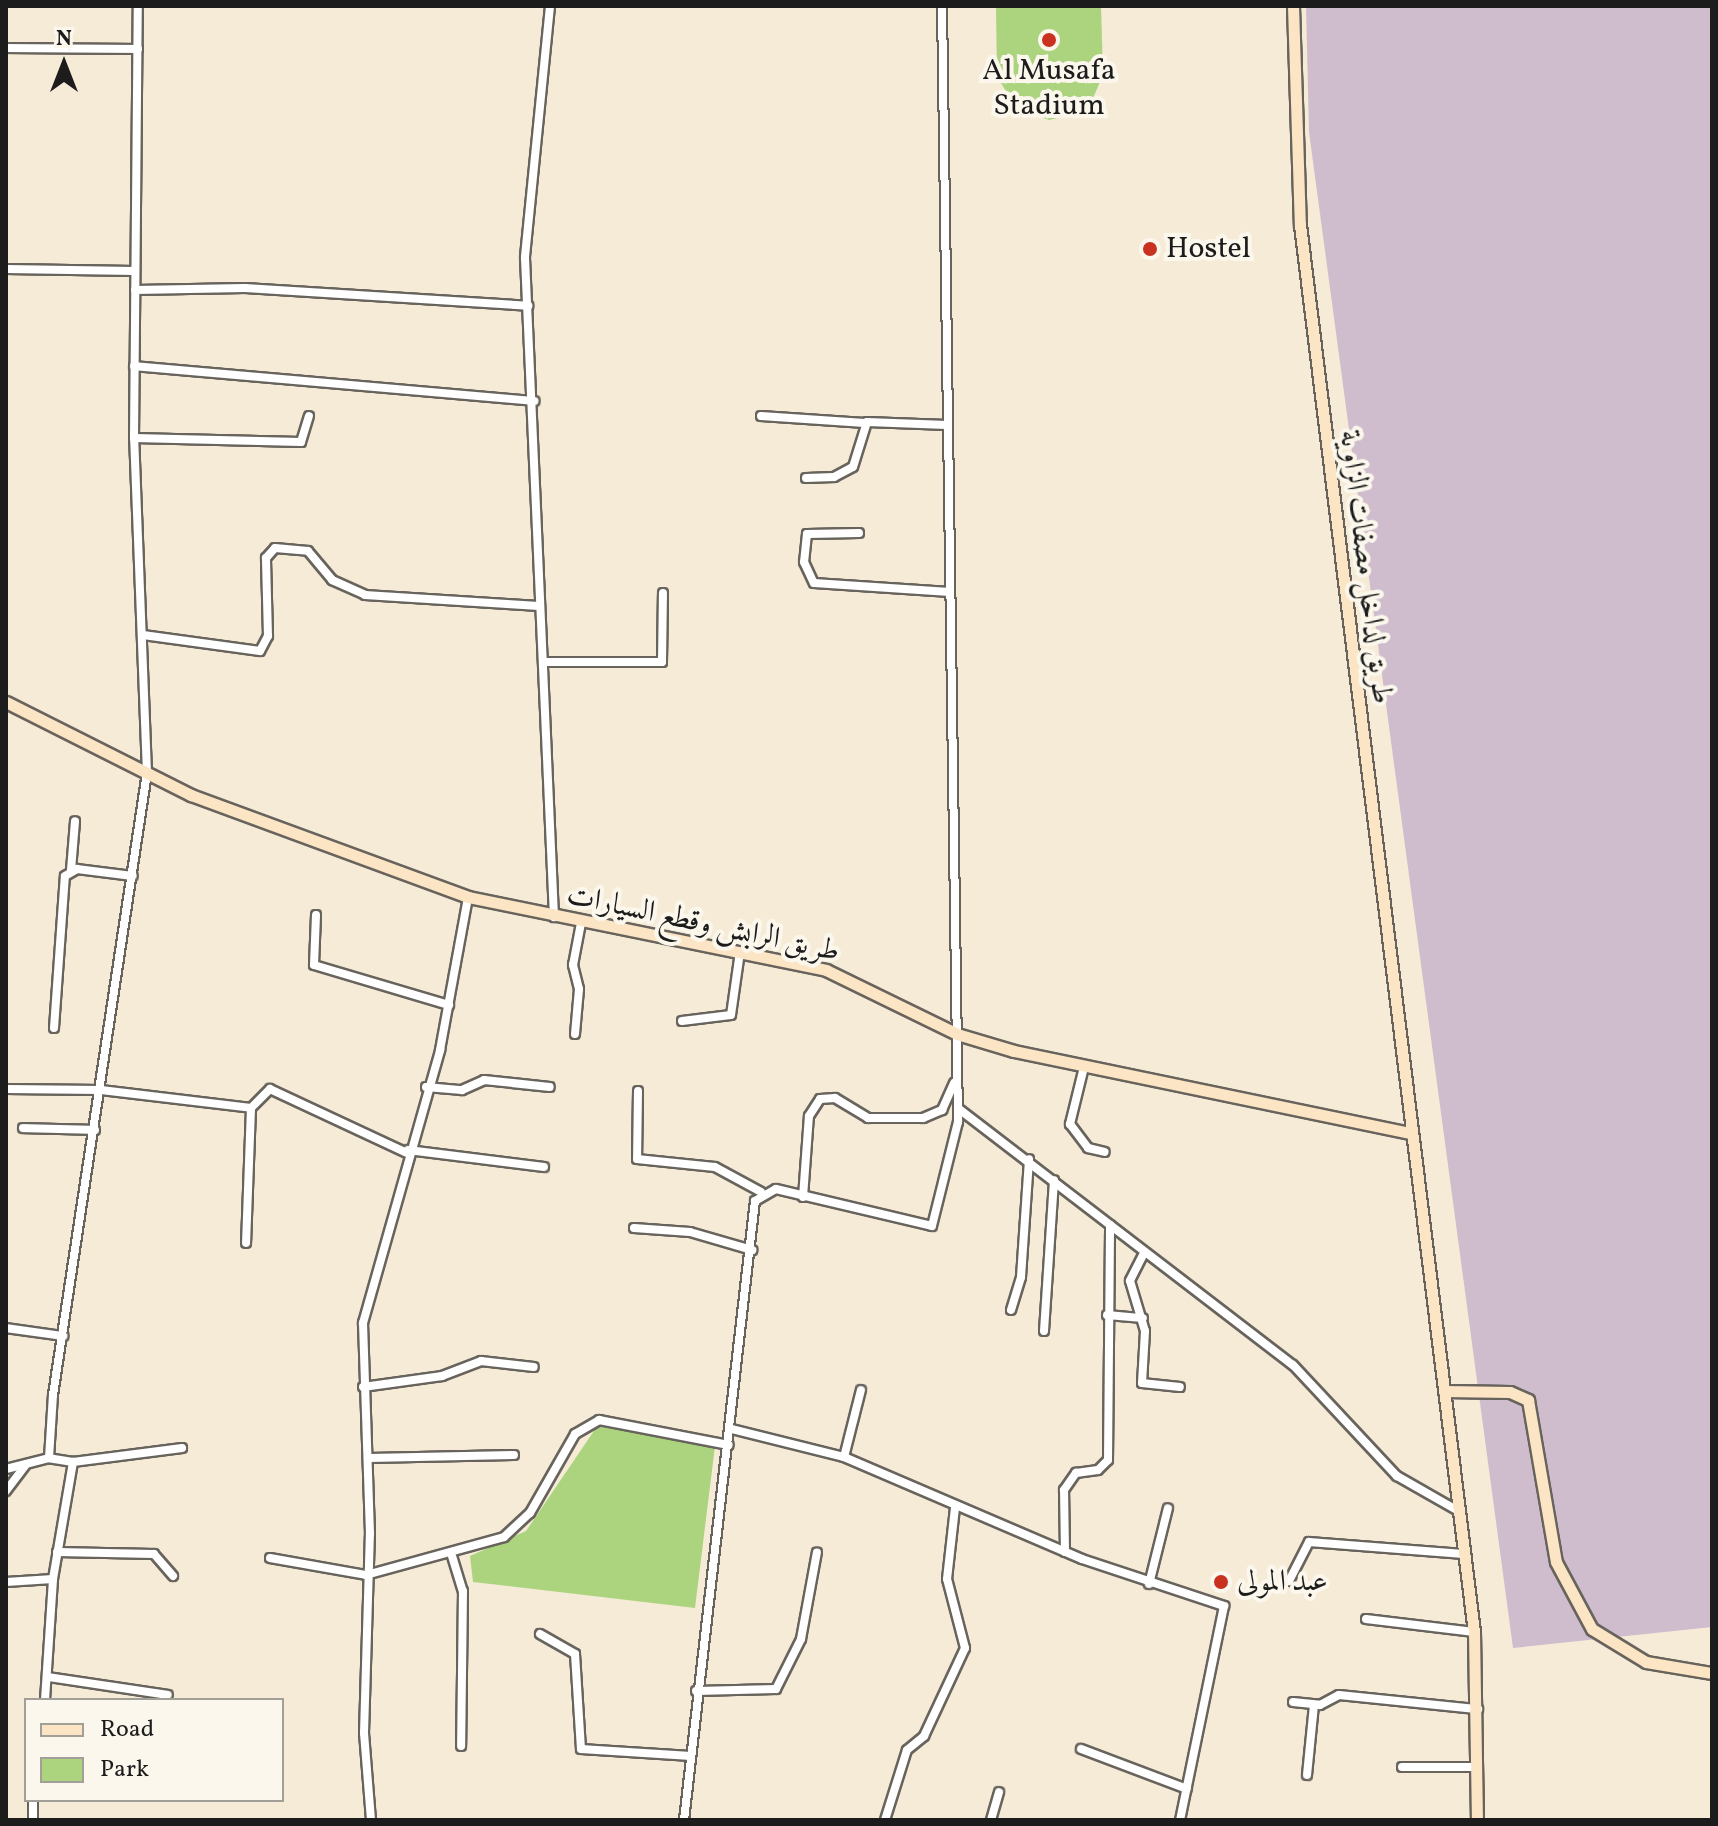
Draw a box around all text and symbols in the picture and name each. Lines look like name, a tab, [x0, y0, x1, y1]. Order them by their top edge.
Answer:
north arrow	[24, 24, 104, 104]
text: N	[56, 24, 72, 55]
marker: Al Musafa Stadium	[1040, 31, 1058, 49]
place label: Al Musafa Stadium	[982, 53, 1116, 124]
place label: Hostel	[1166, 231, 1251, 267]
marker: Hostel	[1141, 240, 1159, 258]
street label: طريق لداخل مصفات الزاوية	[1330, 428, 1400, 706]
street label: طريق الرابش وقطع السيارات	[563, 877, 843, 971]
place label: عبد المولى	[1237, 1564, 1328, 1600]
marker: عبد المولى	[1212, 1573, 1230, 1591]
legend	[24, 1698, 284, 1802]
text: Road	[100, 1713, 154, 1747]
text: Park	[100, 1753, 149, 1787]

